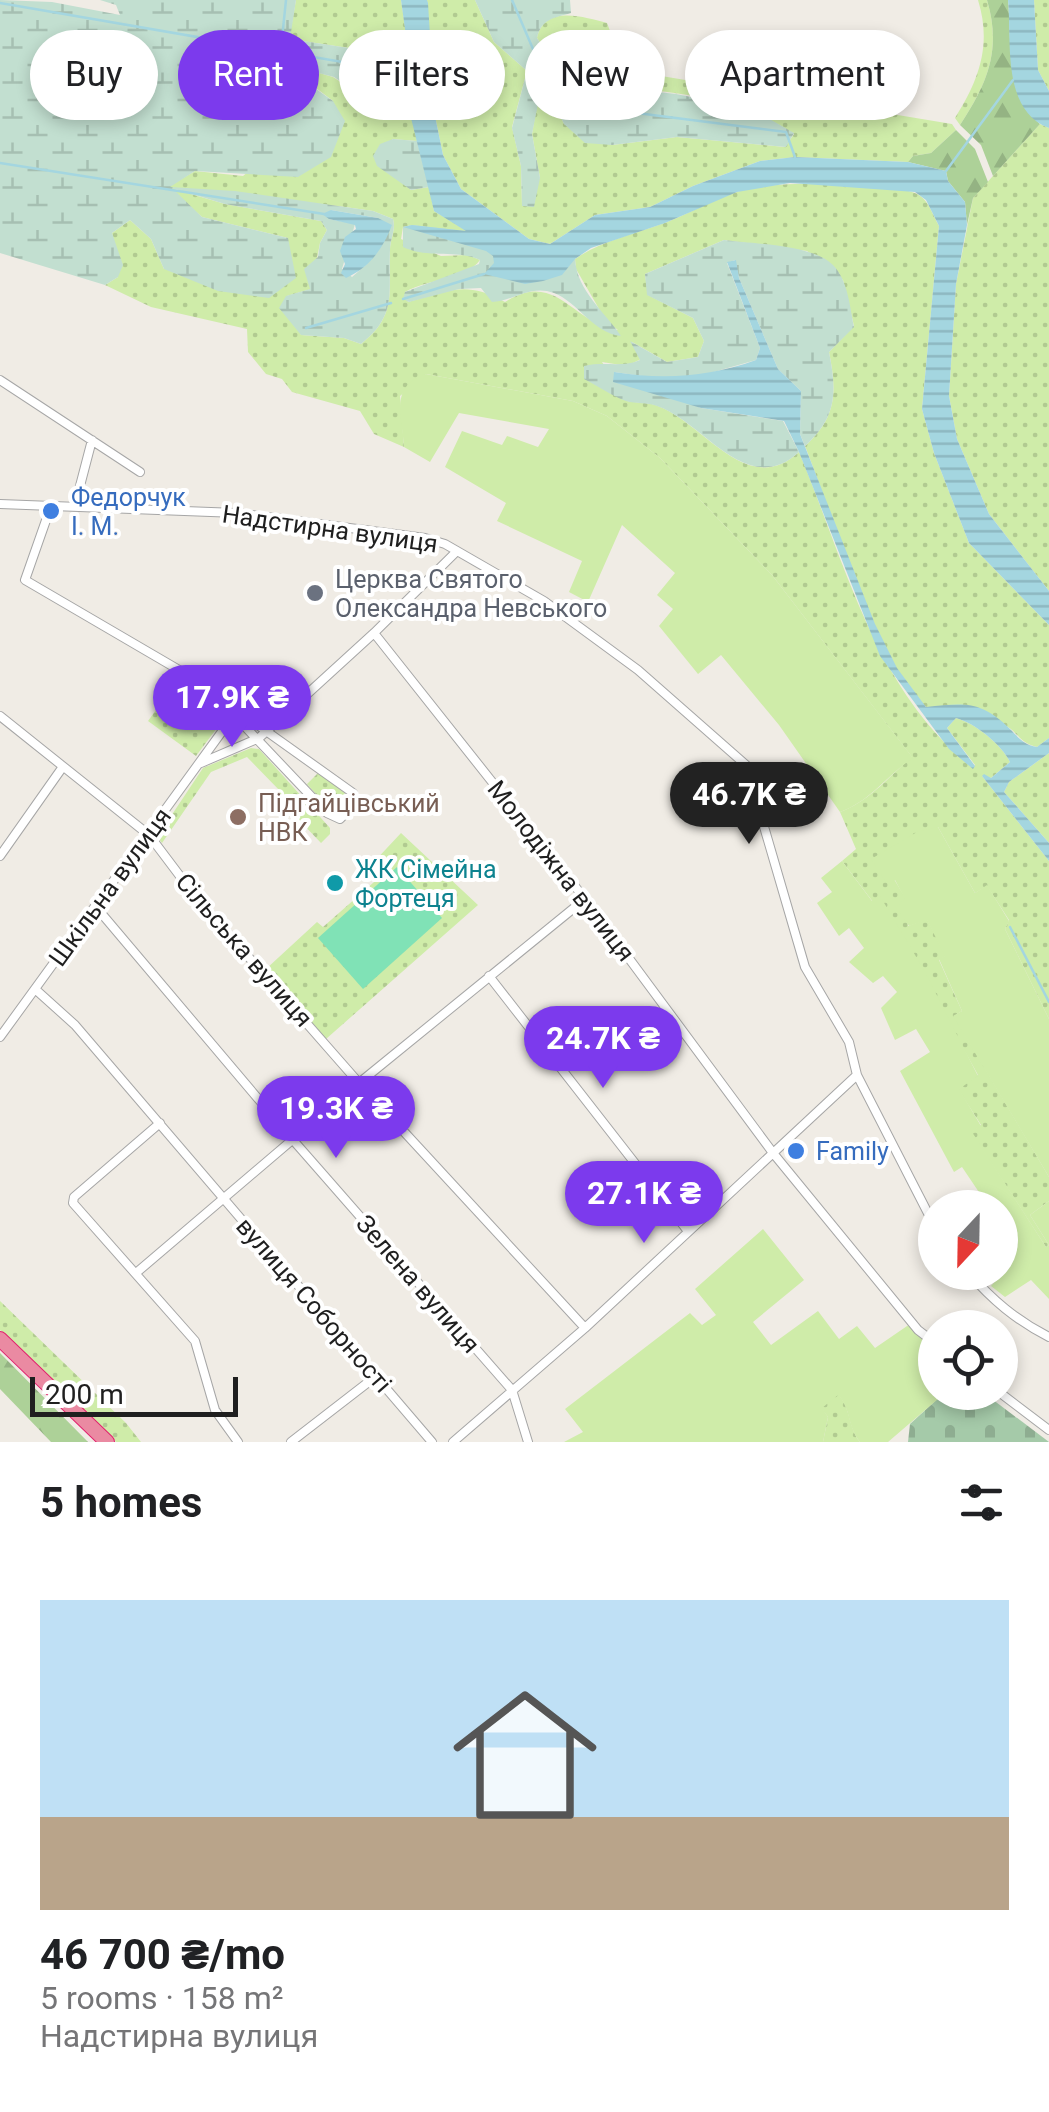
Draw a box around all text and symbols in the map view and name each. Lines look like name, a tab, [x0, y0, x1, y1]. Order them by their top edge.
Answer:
chip: Buy	[30, 30, 158, 120]
chip: Rent	[178, 30, 319, 120]
chip: Filters	[339, 30, 505, 120]
chip: New	[525, 30, 665, 120]
chip: Apartment	[685, 30, 920, 120]
place label: Федорчук І. М.	[71, 483, 186, 541]
marker: Федорчук І. М.	[40, 500, 62, 522]
street label: Надстирна вулиця	[220, 500, 440, 558]
place label: Церква Святого Олександра Невського	[335, 565, 607, 623]
marker: Церква Святого Олександра Невського	[304, 582, 326, 604]
pin: 17.9K ₴	[140, 665, 324, 750]
text: 17.9K ₴	[175, 678, 289, 716]
pin: 46.7K ₴	[657, 762, 841, 847]
street label: Молодіжна вулиця	[481, 775, 641, 967]
text: 46.7K ₴	[692, 775, 806, 813]
place label: Підгайцівський НВК	[258, 789, 440, 847]
street label: Шкільна вулиця	[43, 802, 177, 972]
marker: Підгайцівський НВК	[227, 806, 249, 828]
place label: ЖК Сімейна Фортеця	[355, 855, 497, 913]
street label: Сільська вулиця	[170, 867, 318, 1033]
marker: ЖК Сімейна Фортеця	[324, 872, 346, 894]
pin: 24.7K ₴	[511, 1006, 695, 1091]
text: 24.7K ₴	[546, 1019, 660, 1057]
pin: 19.3K ₴	[244, 1076, 428, 1161]
text: 19.3K ₴	[279, 1089, 393, 1127]
place label: Family	[816, 1137, 889, 1166]
marker: Family	[785, 1140, 807, 1162]
pin: 27.1K ₴	[552, 1161, 736, 1246]
text: 27.1K ₴	[587, 1174, 701, 1212]
north arrow	[918, 1190, 1018, 1290]
map controls	[918, 1190, 1018, 1410]
street label: Зелена вулиця	[350, 1209, 486, 1359]
street label: вулиця Соборності	[230, 1212, 398, 1398]
button: locate	[918, 1310, 1018, 1410]
scale bar	[30, 1372, 238, 1416]
text: 200 m	[45, 1378, 124, 1411]
icon: filters	[954, 1475, 1009, 1530]
text: 5 homes	[40, 1478, 202, 1527]
icon: home	[435, 1665, 615, 1845]
text: 46 700 ₴/mo	[40, 1930, 285, 1979]
text: 5 rooms · 158 m²	[40, 1979, 283, 2017]
text: Надстирна вулиця	[40, 2017, 318, 2055]

